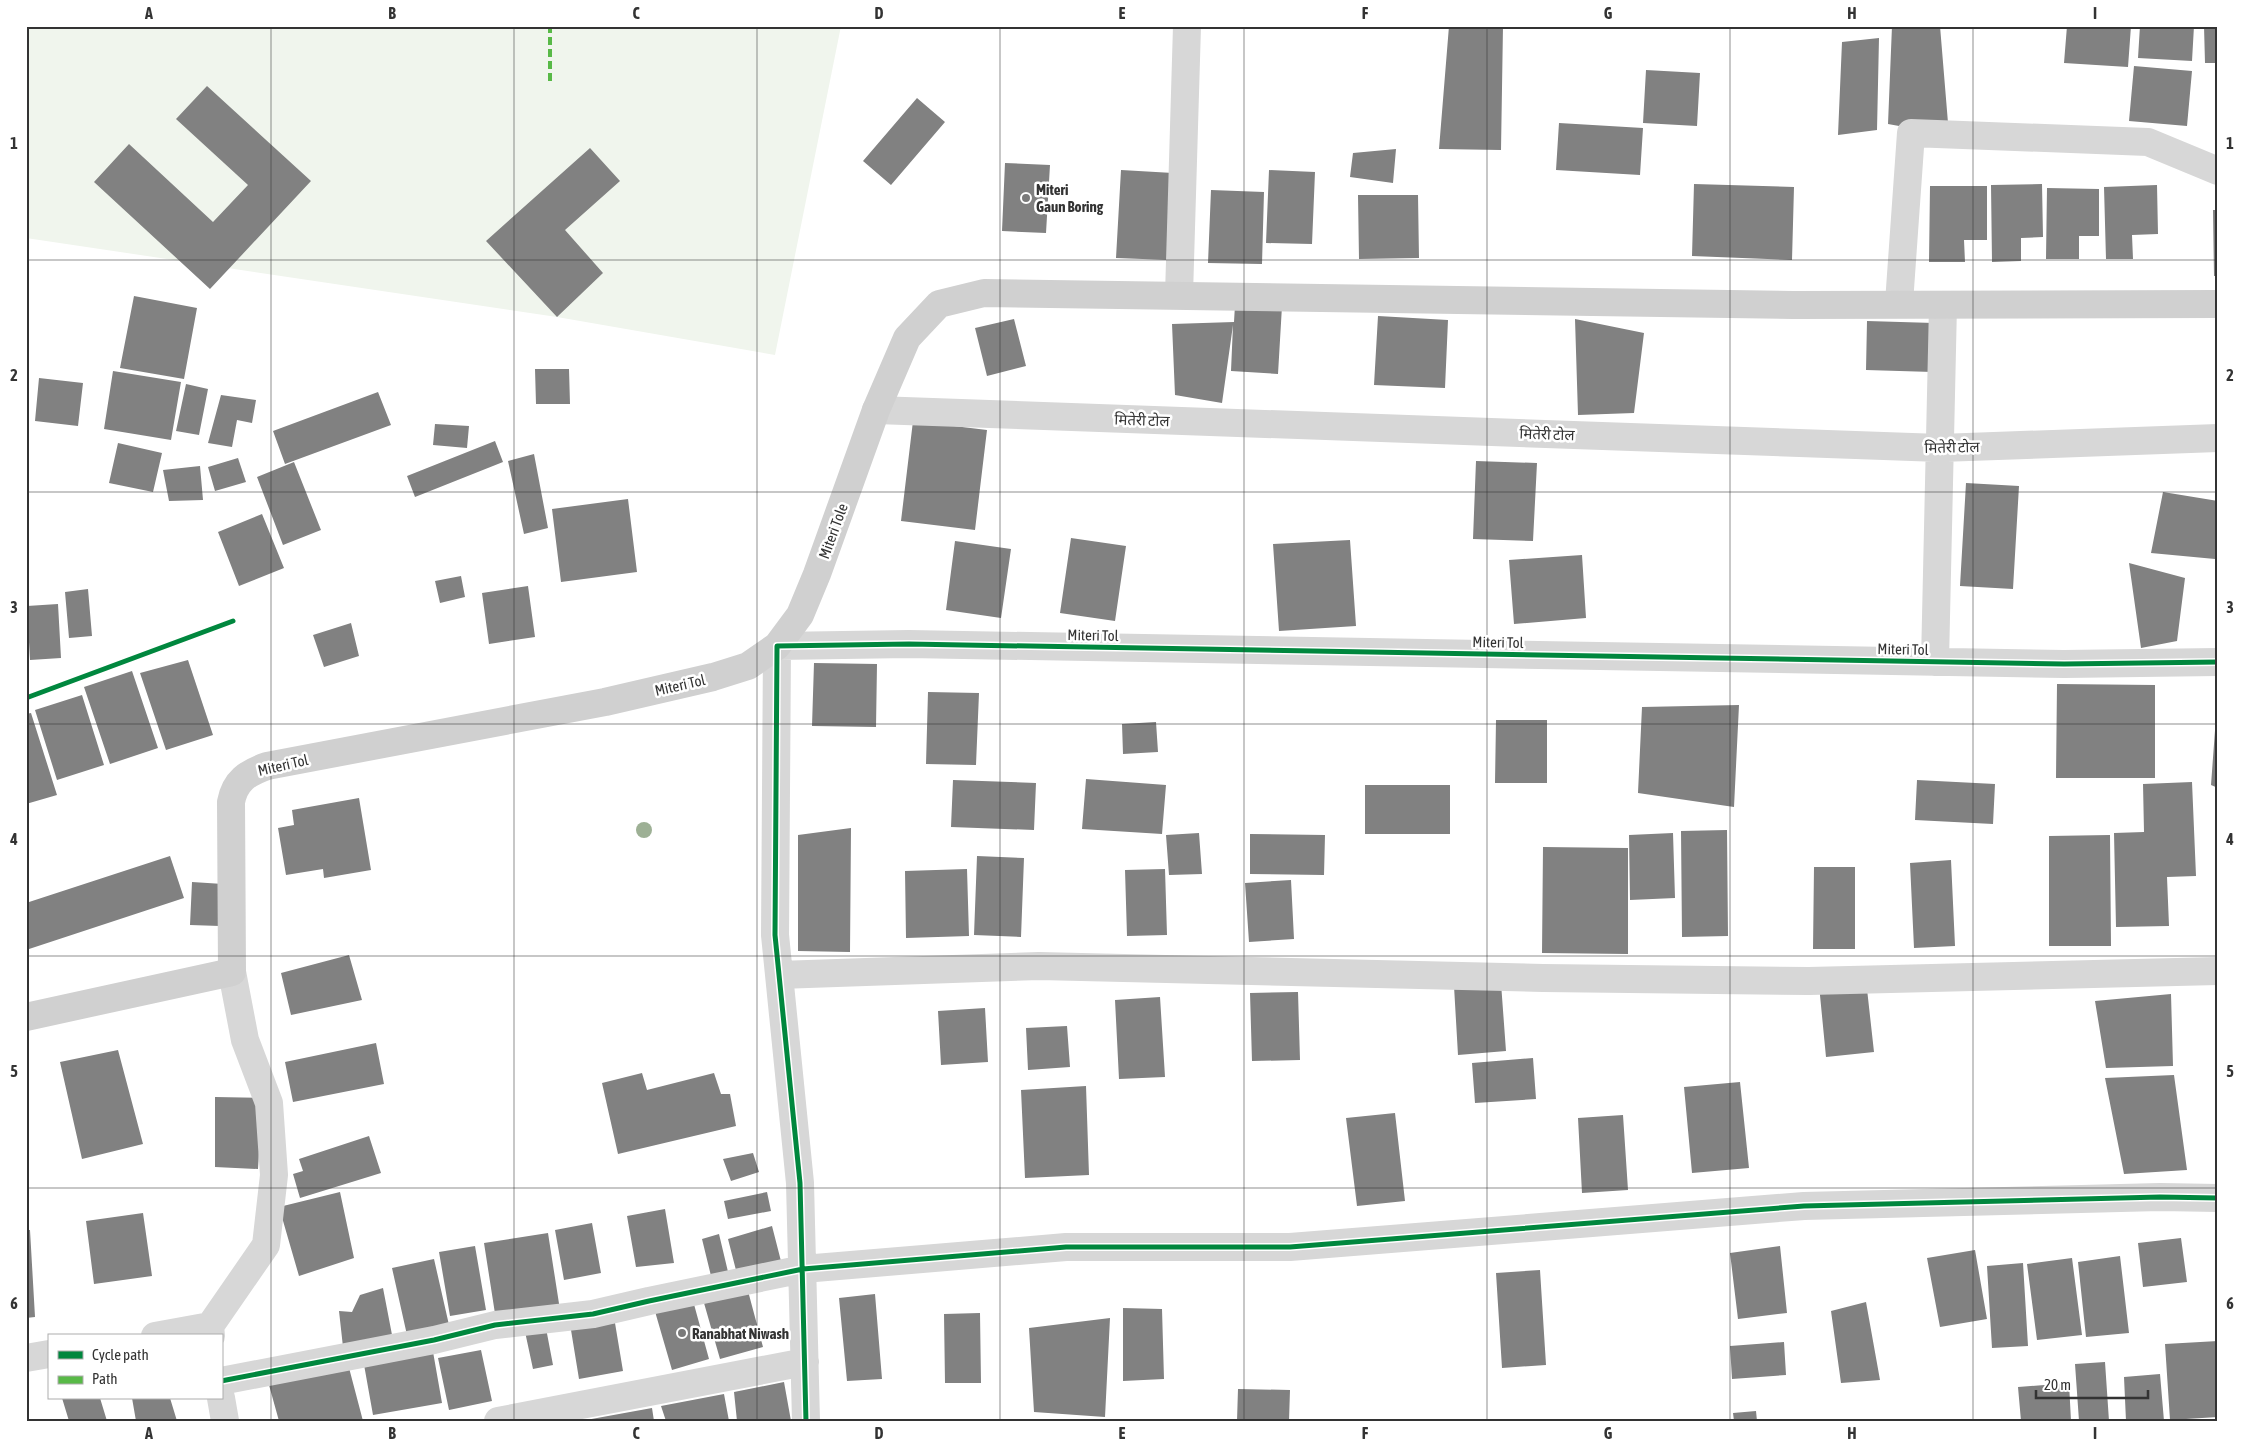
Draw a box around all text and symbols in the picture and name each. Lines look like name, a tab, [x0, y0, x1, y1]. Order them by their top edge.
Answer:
text: A	[144, 4, 153, 22]
text: B	[388, 4, 396, 22]
text: C	[632, 4, 640, 22]
text: D	[875, 4, 884, 22]
text: E	[1119, 4, 1126, 22]
text: F	[1362, 4, 1369, 22]
text: G	[1604, 4, 1613, 22]
text: H	[1847, 4, 1857, 22]
text: I	[2093, 4, 2097, 22]
text: 1	[10, 134, 18, 152]
text: 1	[2226, 134, 2234, 152]
place label: Miteri Gaun Boring	[1036, 181, 1104, 215]
marker: Miteri Gaun Boring	[1020, 192, 1032, 204]
text: 2	[10, 366, 18, 384]
text: 2	[2226, 366, 2234, 384]
street label: मितेरी टोल	[1114, 411, 1171, 429]
street label: मितेरी टोल	[1519, 425, 1576, 443]
street label: मितेरी टोल	[1924, 438, 1981, 456]
street label: Miteri Tole	[815, 501, 851, 561]
text: 3	[10, 598, 18, 616]
text: 3	[2226, 598, 2234, 616]
street label: Miteri Tol	[1067, 626, 1119, 644]
street label: Miteri Tol	[1472, 633, 1524, 651]
street label: Miteri Tol	[1877, 640, 1929, 658]
street label: Miteri Tol	[653, 671, 707, 699]
street label: Miteri Tol	[256, 751, 310, 779]
text: 4	[9, 830, 18, 848]
text: 4	[2225, 830, 2234, 848]
text: 5	[10, 1062, 18, 1080]
text: 5	[2226, 1062, 2234, 1080]
text: 6	[10, 1294, 18, 1312]
text: 6	[2226, 1294, 2234, 1312]
place label: Ranabhat Niwash	[692, 1325, 789, 1342]
marker: Ranabhat Niwash	[676, 1327, 688, 1339]
legend	[48, 1334, 222, 1400]
text: Cycle path	[92, 1346, 149, 1363]
scale bar	[2036, 1367, 2149, 1399]
text: Path	[92, 1370, 118, 1387]
text: 20 m	[2044, 1376, 2071, 1393]
text: A	[144, 1424, 153, 1442]
text: B	[388, 1424, 396, 1442]
text: C	[632, 1424, 640, 1442]
text: D	[875, 1424, 884, 1442]
text: E	[1119, 1424, 1126, 1442]
text: F	[1362, 1424, 1369, 1442]
text: G	[1604, 1424, 1613, 1442]
text: H	[1847, 1424, 1857, 1442]
text: I	[2093, 1424, 2097, 1442]

